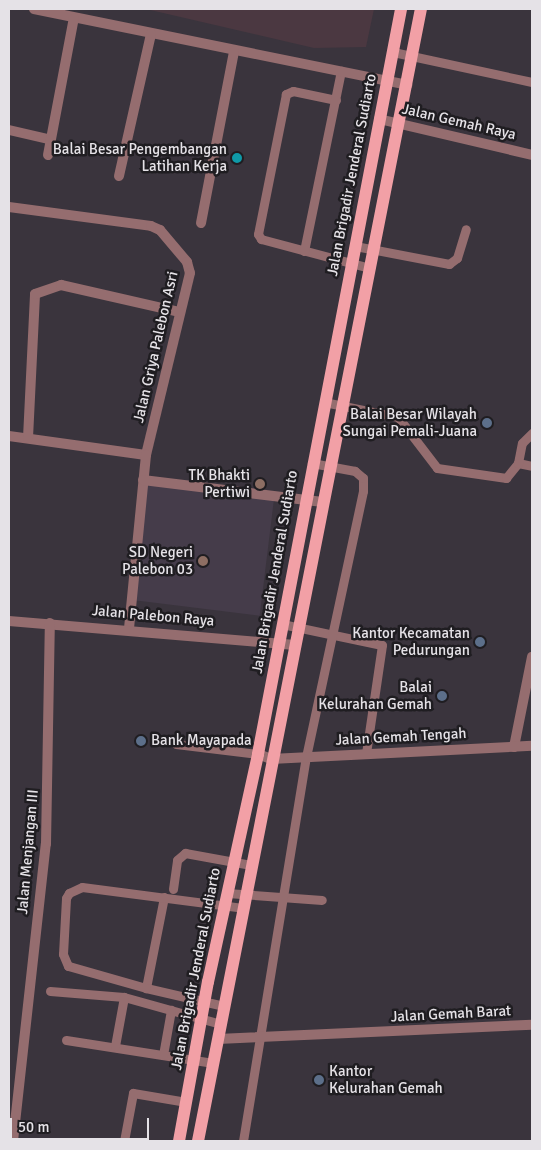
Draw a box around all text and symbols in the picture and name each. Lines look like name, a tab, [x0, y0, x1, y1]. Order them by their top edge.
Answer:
street label: Jalan Brigadir Jenderal Sudiarto	[324, 72, 380, 278]
street label: Jalan Gemah Raya	[400, 100, 518, 144]
place label: Balai Besar Pengembangan Latihan Kerja	[53, 140, 227, 175]
marker: Balai Besar Pengembangan Latihan Kerja	[231, 152, 243, 164]
street label: Jalan Griya Palebon Asri	[130, 270, 182, 424]
place label: Balai Besar Wilayah Sungai Pemali-Juana	[343, 405, 477, 440]
marker: Balai Besar Wilayah Sungai Pemali-Juana	[481, 417, 493, 429]
place label: TK Bhakti Pertiwi	[189, 466, 250, 501]
street label: Jalan Brigadir Jenderal Sudiarto	[248, 469, 302, 675]
marker: TK Bhakti Pertiwi	[254, 478, 266, 490]
place label: SD Negeri Palebon 03	[122, 543, 193, 578]
marker: SD Negeri Palebon 03	[197, 555, 209, 567]
street label: Jalan Palebon Raya	[91, 602, 215, 630]
place label: Kantor Kecamatan Pedurungan	[352, 624, 470, 659]
marker: Kantor Kecamatan Pedurungan	[474, 636, 486, 648]
place label: Balai Kelurahan Gemah	[318, 678, 432, 713]
marker: Balai Kelurahan Gemah	[436, 690, 448, 702]
street label: Jalan Gemah Tengah	[335, 725, 467, 749]
place label: Bank Mayapada	[151, 732, 252, 750]
marker: Bank Mayapada	[135, 735, 147, 747]
street label: Jalan Menjangan III	[14, 789, 42, 915]
street label: Jalan Brigadir Jenderal Sudiarto	[168, 866, 224, 1072]
street label: Jalan Gemah Barat	[390, 1002, 512, 1026]
place label: Kantor Kelurahan Gemah	[329, 1062, 443, 1097]
marker: Kantor Kelurahan Gemah	[313, 1074, 325, 1086]
scale bar	[12, 1108, 151, 1140]
text: 50 m	[18, 1118, 49, 1136]

